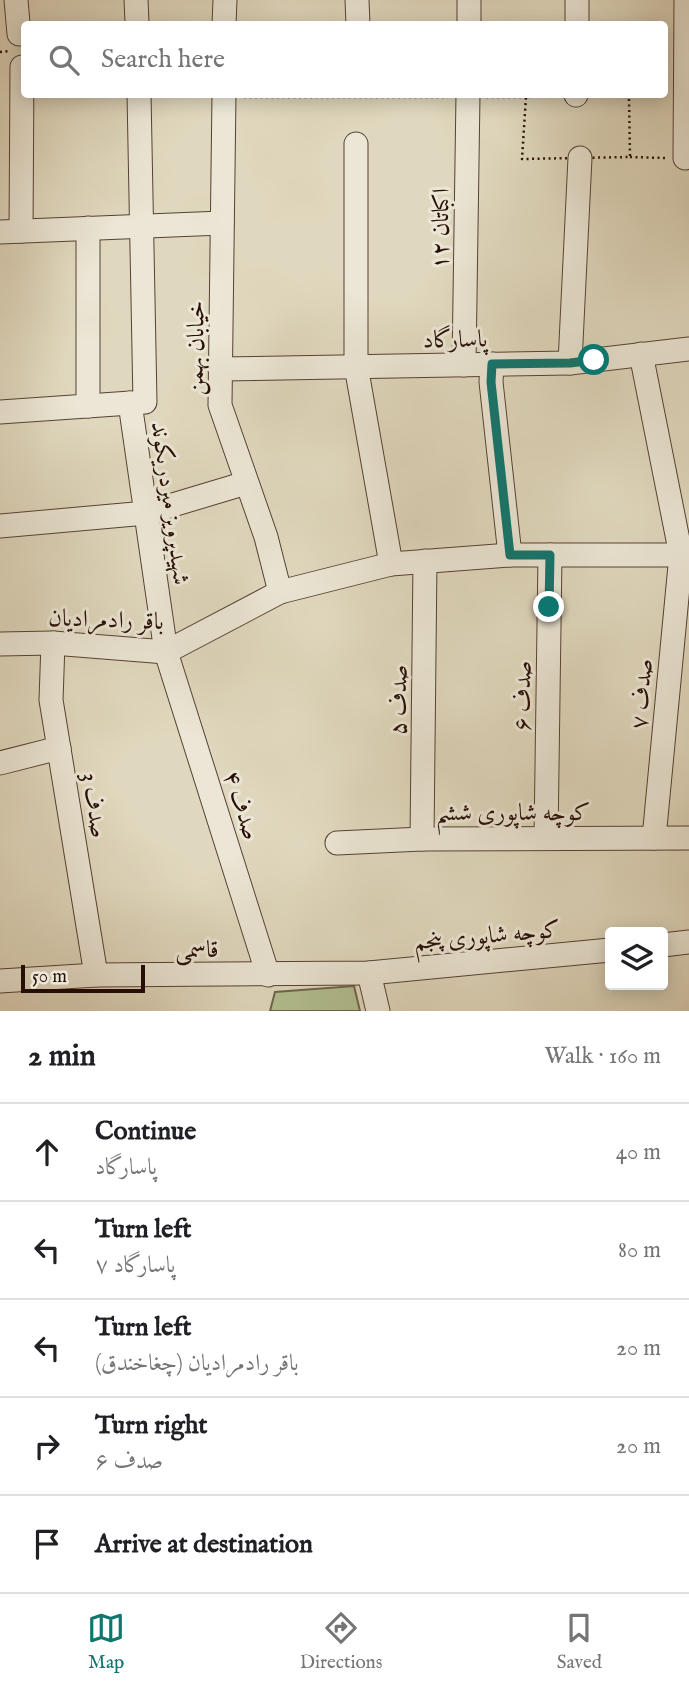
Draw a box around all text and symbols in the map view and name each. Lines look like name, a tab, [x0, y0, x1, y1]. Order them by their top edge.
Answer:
search box	[21, 21, 668, 98]
icon: search	[45, 41, 83, 79]
text: Search here	[101, 43, 225, 76]
street label: اکباتان ۱۲	[425, 188, 458, 270]
street label: خیابان بهمن	[180, 300, 213, 396]
street label: پاسارگاد	[422, 323, 489, 357]
route start	[578, 344, 609, 375]
street label: شهیدپرویز میردریکوند	[143, 420, 196, 587]
route end	[533, 591, 564, 622]
street label: باقر رادمرادیان	[48, 603, 164, 638]
street label: صدف ۷	[624, 657, 661, 731]
street label: صدف ۶	[507, 660, 540, 732]
street label: صدف ۵	[383, 664, 416, 736]
street label: صدف ۴	[215, 767, 266, 844]
street label: صدف 3	[73, 770, 114, 840]
street label: کوچه شاپوری ششم	[436, 798, 590, 836]
street label: کوچه شاپوری پنجم	[413, 915, 562, 963]
map controls	[605, 927, 668, 990]
button: layers	[605, 927, 668, 990]
street label: قاسمی	[175, 935, 219, 966]
scale bar	[21, 962, 145, 994]
text: 50 m	[32, 965, 67, 989]
text: 2 min	[28, 1038, 96, 1076]
text: Walk · 160 m	[544, 1042, 661, 1071]
text: Continue	[95, 1115, 196, 1148]
icon: ahead	[28, 1133, 66, 1171]
text: 40 m	[616, 1138, 661, 1167]
text: پاسارگاد	[95, 1153, 157, 1182]
text: Turn left	[95, 1213, 192, 1246]
icon: left	[28, 1231, 66, 1269]
text: 80 m	[618, 1236, 661, 1265]
text: پاسارگاد ۷	[95, 1251, 175, 1280]
text: Turn left	[95, 1311, 192, 1344]
icon: left	[28, 1329, 66, 1367]
text: 20 m	[616, 1334, 661, 1363]
text: باقر رادمرادیان (چغاخندق)	[95, 1349, 299, 1378]
text: Turn right	[95, 1409, 208, 1442]
icon: right	[28, 1427, 66, 1465]
text: 20 m	[616, 1432, 661, 1461]
text: صدف ۶	[95, 1447, 163, 1476]
icon: arrive	[28, 1525, 66, 1563]
text: Arrive at destination	[95, 1528, 313, 1561]
tab: Map	[87, 1609, 125, 1675]
tab: Directions	[300, 1609, 382, 1675]
tab: Saved	[557, 1609, 602, 1675]

